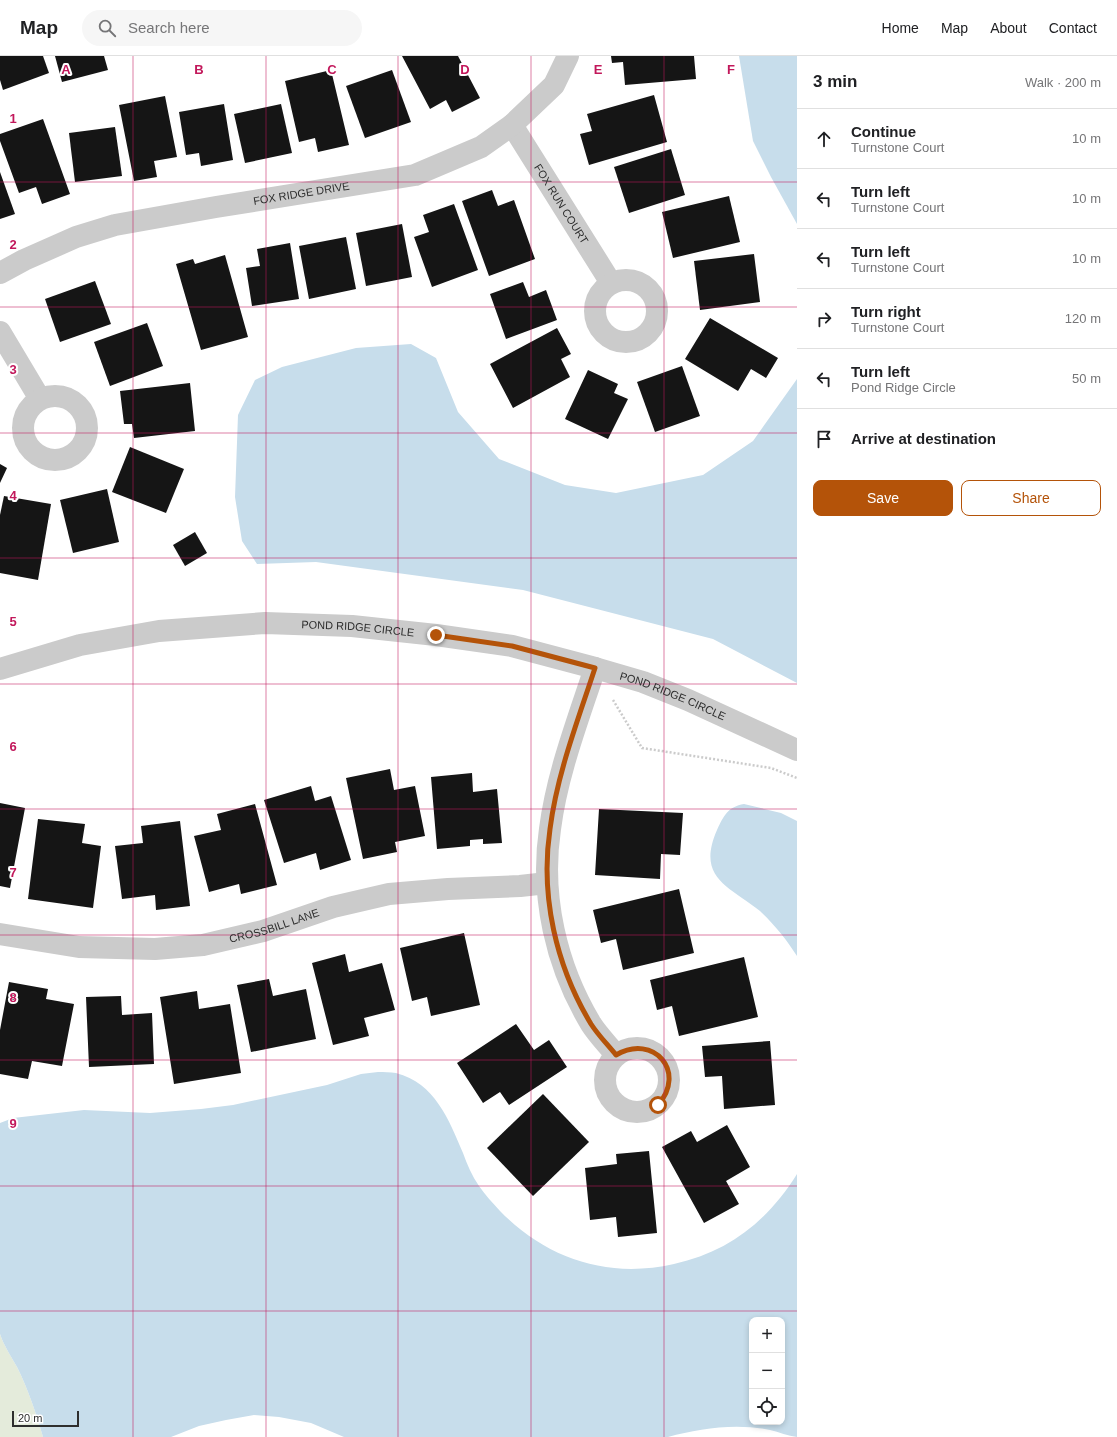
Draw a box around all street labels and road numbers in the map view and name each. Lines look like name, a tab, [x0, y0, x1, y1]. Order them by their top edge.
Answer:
street label: FOX RUN COURT	[532, 162, 591, 246]
street label: FOX RIDGE DRIVE	[252, 180, 350, 207]
street label: POND RIDGE CIRCLE	[301, 618, 415, 639]
street label: POND RIDGE CIRCLE	[618, 670, 728, 723]
street label: CROSSBILL LANE	[228, 906, 321, 945]

